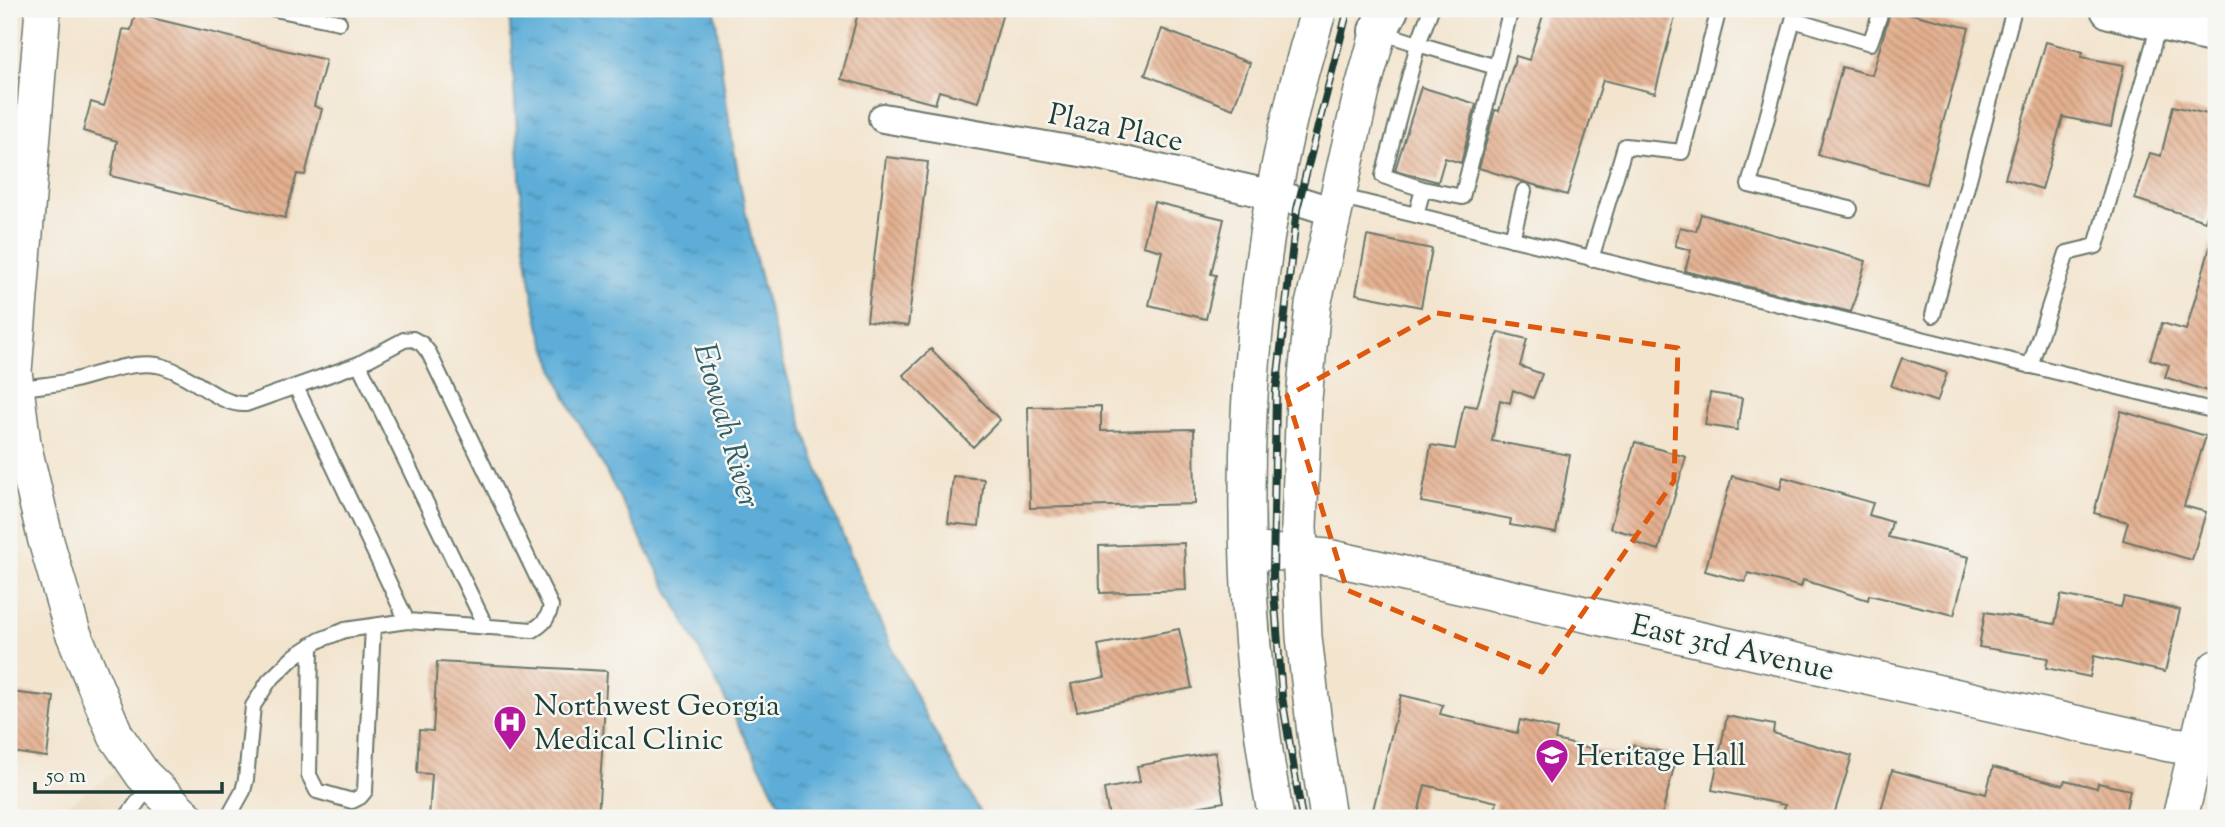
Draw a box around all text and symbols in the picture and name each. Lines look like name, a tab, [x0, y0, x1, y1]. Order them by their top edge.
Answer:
street label: Plaza Place	[1044, 94, 1187, 165]
water label: Etowah River	[680, 338, 771, 514]
street label: East 3rd Avenue	[1627, 605, 1838, 694]
place label: Northwest Georgia Medical Clinic	[534, 686, 780, 763]
hospital icon: Northwest Georgia Medical Clinic	[491, 703, 529, 752]
school or university icon: Heritage Hall	[1533, 736, 1571, 785]
place label: Heritage Hall	[1576, 736, 1746, 779]
scale bar	[35, 750, 222, 794]
text: 50 m	[45, 762, 86, 792]

